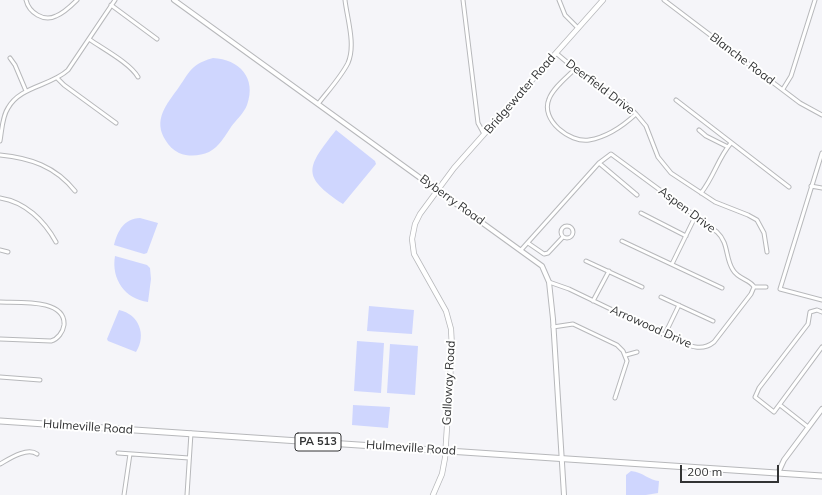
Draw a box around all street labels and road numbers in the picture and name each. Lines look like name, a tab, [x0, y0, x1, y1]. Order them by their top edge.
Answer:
street label: Blanche Road	[707, 30, 777, 88]
street label: Bridgewater Road	[481, 51, 559, 137]
street label: Deerfield Drive	[563, 56, 637, 118]
street label: Byberry Road	[417, 172, 487, 228]
street label: Aspen Drive	[656, 184, 718, 236]
street label: Arrowood Drive	[608, 303, 694, 351]
street label: Galloway Road	[440, 340, 458, 426]
street label: Hulmeville Road	[43, 417, 133, 437]
road number: PA 513	[295, 433, 341, 451]
street label: Hulmeville Road	[366, 438, 456, 458]

